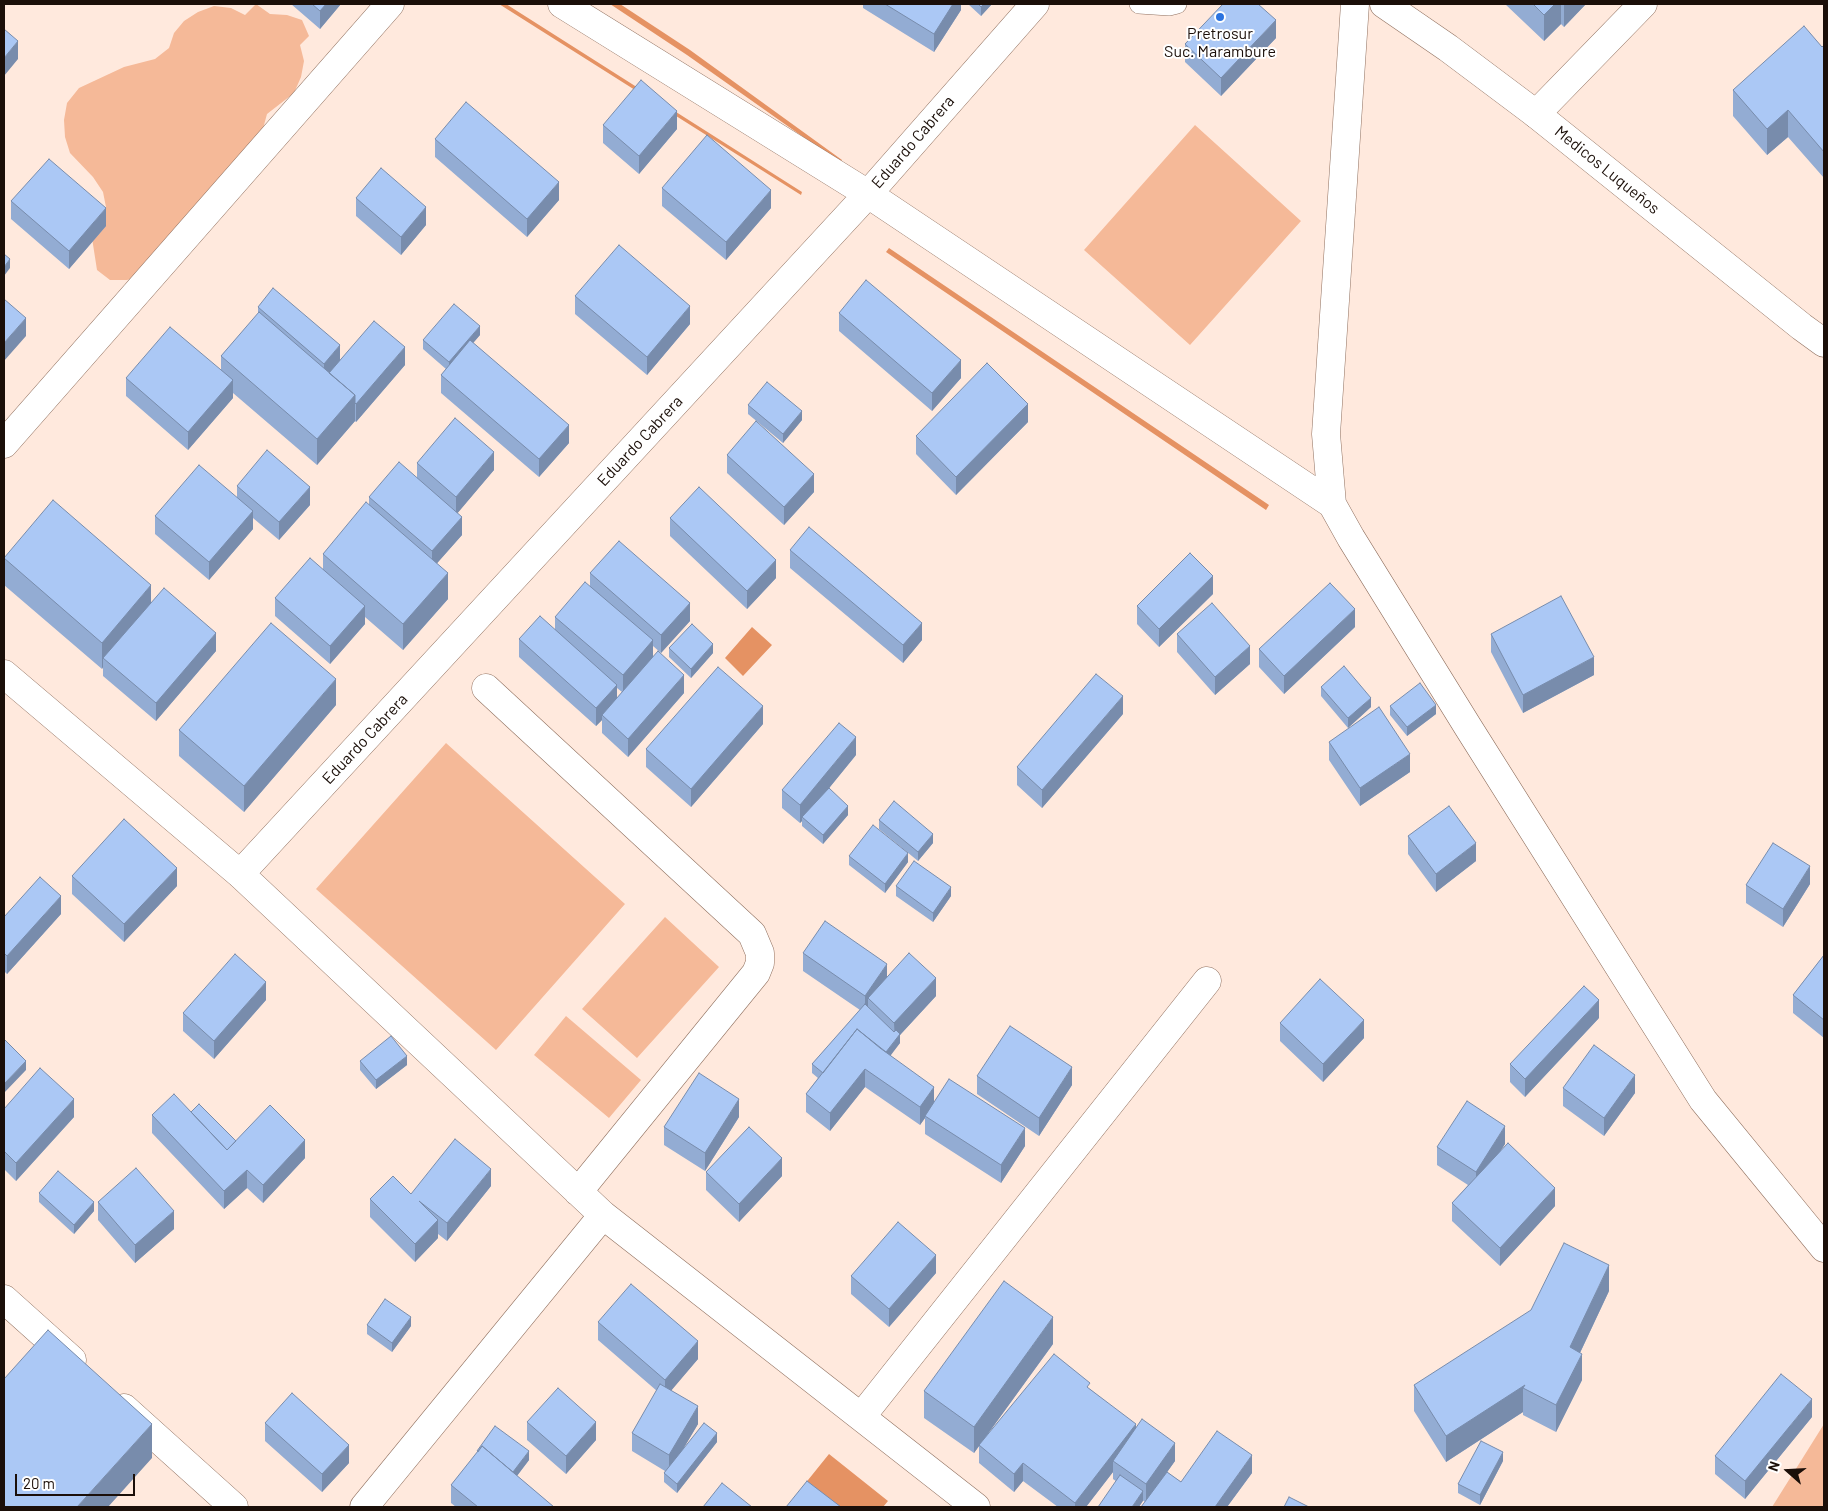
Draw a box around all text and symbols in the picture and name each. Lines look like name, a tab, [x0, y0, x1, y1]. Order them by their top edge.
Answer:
marker: Pretrosur Suc. Marambure	[1214, 11, 1226, 23]
place label: Pretrosur Suc. Marambure	[1164, 24, 1276, 62]
street label: Eduardo Cabrera	[868, 92, 958, 192]
street label: Medicos Luqueños	[1551, 122, 1663, 218]
street label: Eduardo Cabrera	[593, 392, 687, 490]
street label: Eduardo Cabrera	[318, 690, 412, 788]
north arrow	[1763, 1446, 1813, 1496]
text: N	[1764, 1459, 1783, 1473]
scale bar	[18, 1464, 138, 1496]
text: 20 m	[23, 1474, 55, 1492]

